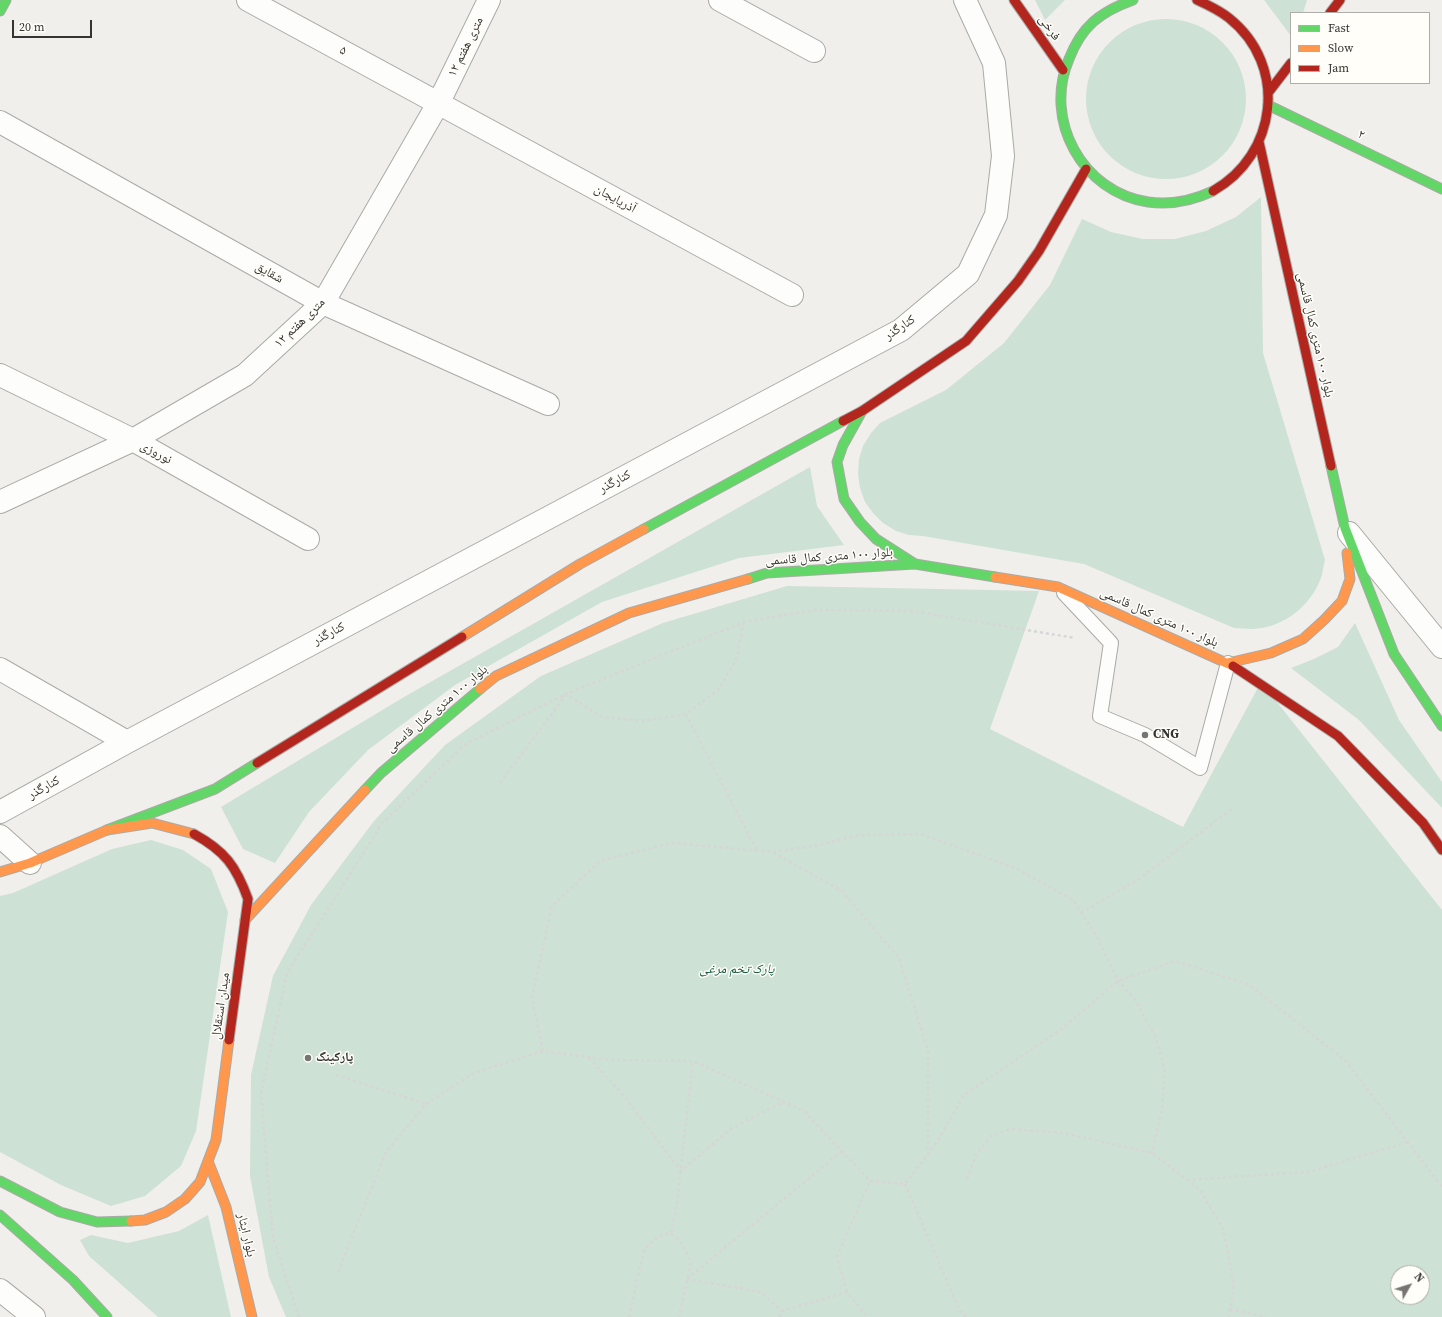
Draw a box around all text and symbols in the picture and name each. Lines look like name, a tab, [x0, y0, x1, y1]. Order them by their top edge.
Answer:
scale bar	[14, 12, 94, 38]
street label: فرخی	[1035, 12, 1063, 44]
legend	[1290, 12, 1430, 84]
street label: ۱۲ متری هفتم	[445, 14, 487, 80]
text: 20 m	[19, 19, 45, 35]
text: Fast	[1328, 20, 1350, 36]
text: Slow	[1328, 40, 1353, 56]
street label: ۵	[337, 43, 349, 59]
text: Jam	[1328, 60, 1349, 76]
street label: ۲	[1355, 127, 1367, 143]
street label: آذریایجان	[591, 181, 639, 217]
street label: شقایق	[252, 259, 286, 287]
street label: بلوار ۱۰۰ متری کمال قاسمی	[1293, 271, 1337, 399]
street label: ۱۲ متری هفتم	[271, 295, 329, 351]
street label: کنارگذر	[882, 312, 918, 344]
street label: نوروزی	[137, 438, 175, 468]
street label: کنارگذر	[596, 467, 634, 497]
street label: بلوار ۱۰۰ متری کمال قاسمی	[765, 545, 893, 569]
street label: بلوار ۱۰۰ متری کمال قاسمی	[1097, 585, 1221, 651]
street label: کنارگذر	[310, 619, 348, 649]
street label: بلوار ۱۰۰ متری کمال قاسمی	[383, 662, 491, 756]
place label: CNG	[1153, 727, 1179, 743]
marker: CNG	[1140, 730, 1150, 740]
street label: کنارگذر	[25, 773, 63, 803]
park label: پارک تخم مرغی	[700, 962, 774, 978]
street label: میدان استقلال	[209, 971, 233, 1041]
place label: پارکینگ	[316, 1050, 353, 1066]
marker: پارکینگ	[303, 1053, 313, 1063]
street label: بلوار ایثار	[233, 1212, 259, 1258]
north arrow	[1390, 1265, 1430, 1305]
text: N	[1411, 1270, 1427, 1286]

